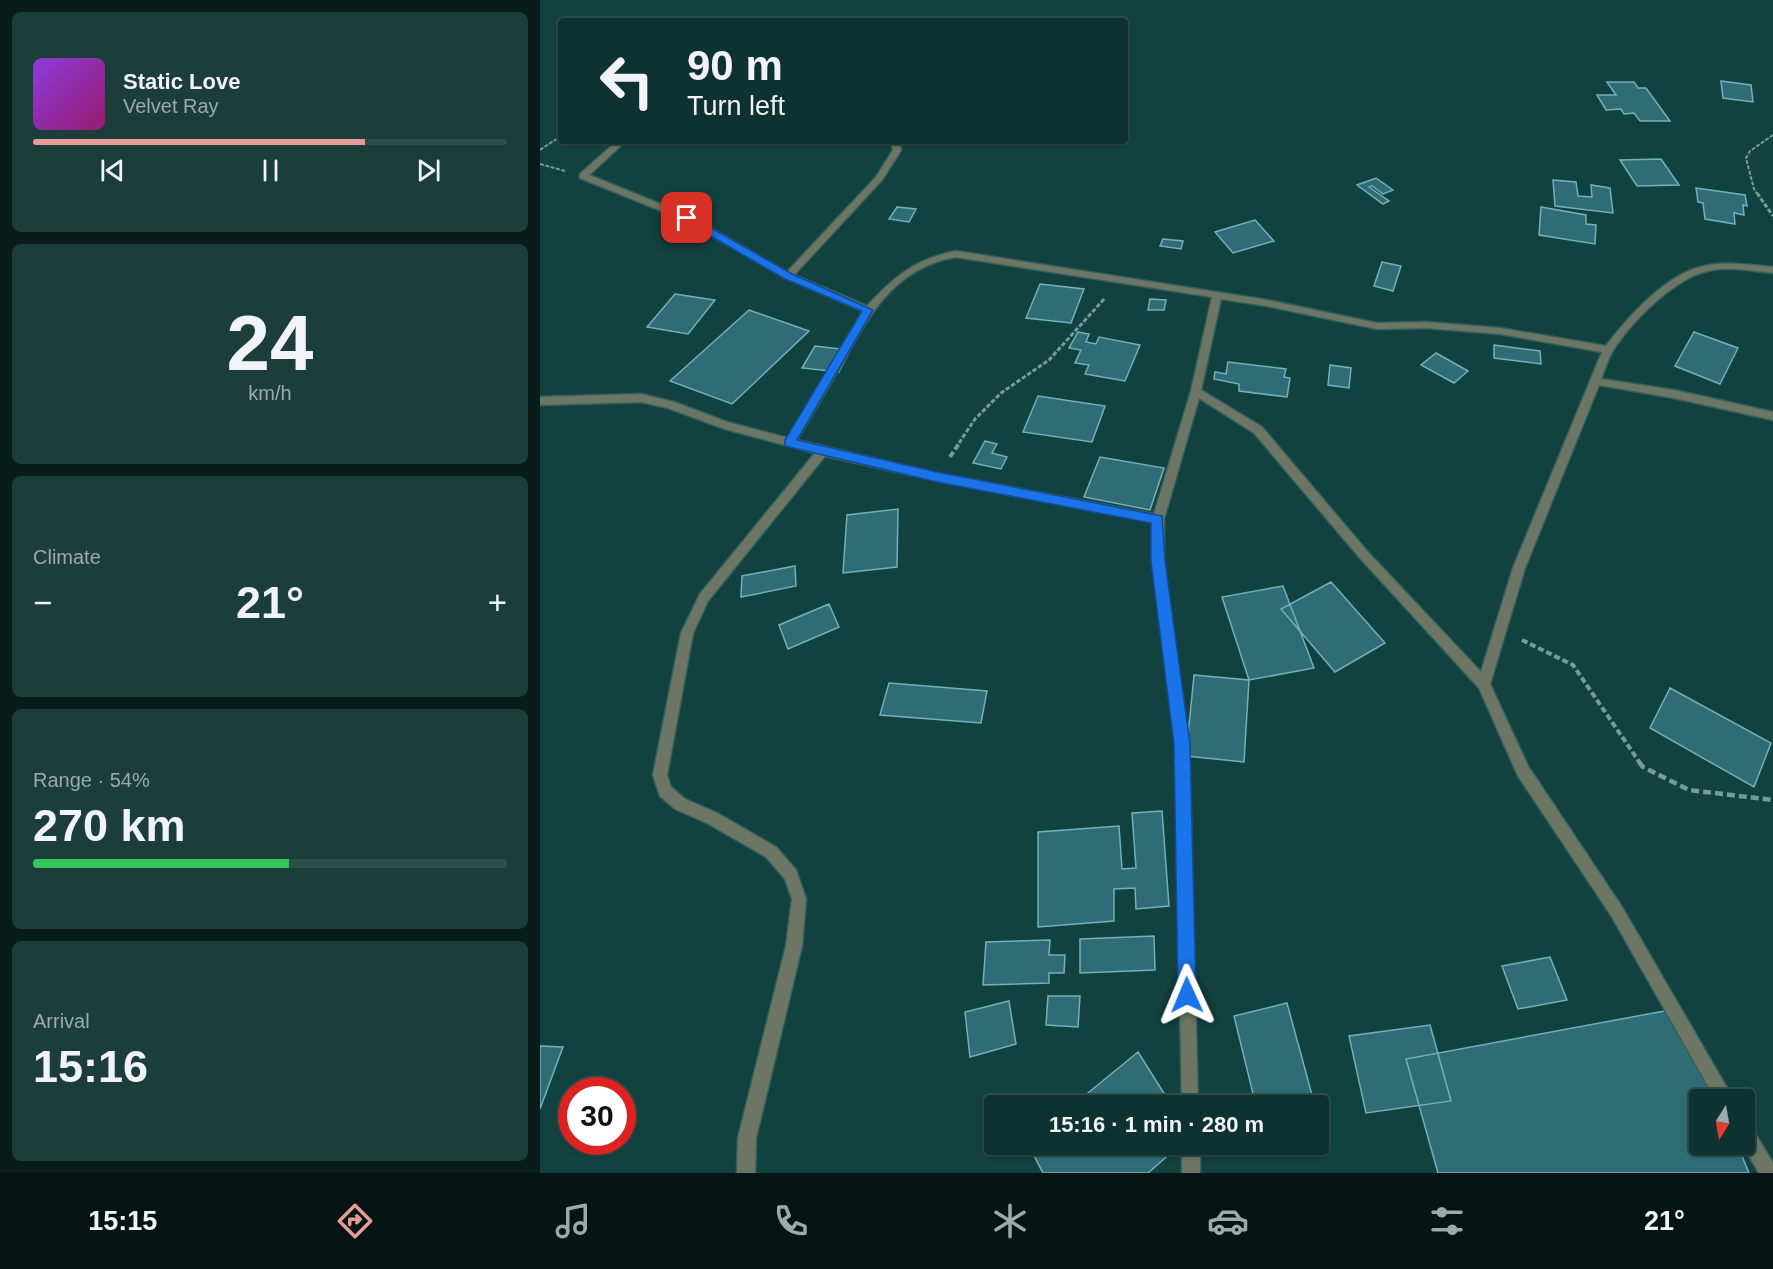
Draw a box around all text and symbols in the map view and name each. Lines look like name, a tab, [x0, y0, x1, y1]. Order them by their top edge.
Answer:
icon: left	[588, 42, 666, 120]
text: 90 m	[687, 42, 783, 89]
text: Static Love	[123, 69, 240, 94]
text: Turn left	[687, 91, 785, 121]
text: Velvet Ray	[123, 95, 219, 117]
icon: previous	[96, 154, 129, 187]
icon: pause	[254, 154, 287, 187]
icon: next	[412, 154, 445, 187]
pin	[661, 192, 712, 243]
icon: arrive	[670, 201, 703, 234]
text: 24	[227, 299, 313, 387]
text: km/h	[248, 382, 292, 404]
text: Climate	[33, 546, 101, 568]
text: 21°	[236, 577, 304, 628]
text: −	[33, 584, 52, 621]
text: +	[488, 584, 507, 621]
text: Range · 54%	[33, 769, 150, 791]
text: 270 km	[33, 800, 186, 851]
position arrow	[1155, 963, 1219, 1027]
text: Arrival	[33, 1010, 90, 1032]
text: 15:16	[33, 1041, 148, 1092]
speed limit sign: 30	[558, 1077, 636, 1155]
north arrow	[1689, 1089, 1755, 1155]
map controls	[1689, 1089, 1755, 1155]
text: 15:16 · 1 min · 280 m	[1049, 1112, 1264, 1137]
icon: directions	[334, 1200, 376, 1242]
icon: music	[552, 1200, 594, 1242]
icon: phone	[770, 1200, 812, 1242]
icon: climate	[989, 1200, 1031, 1242]
icon: car	[1207, 1200, 1249, 1242]
icon: filters	[1426, 1200, 1468, 1242]
text: 15:15	[88, 1206, 157, 1236]
text: 21°	[1644, 1206, 1685, 1236]

